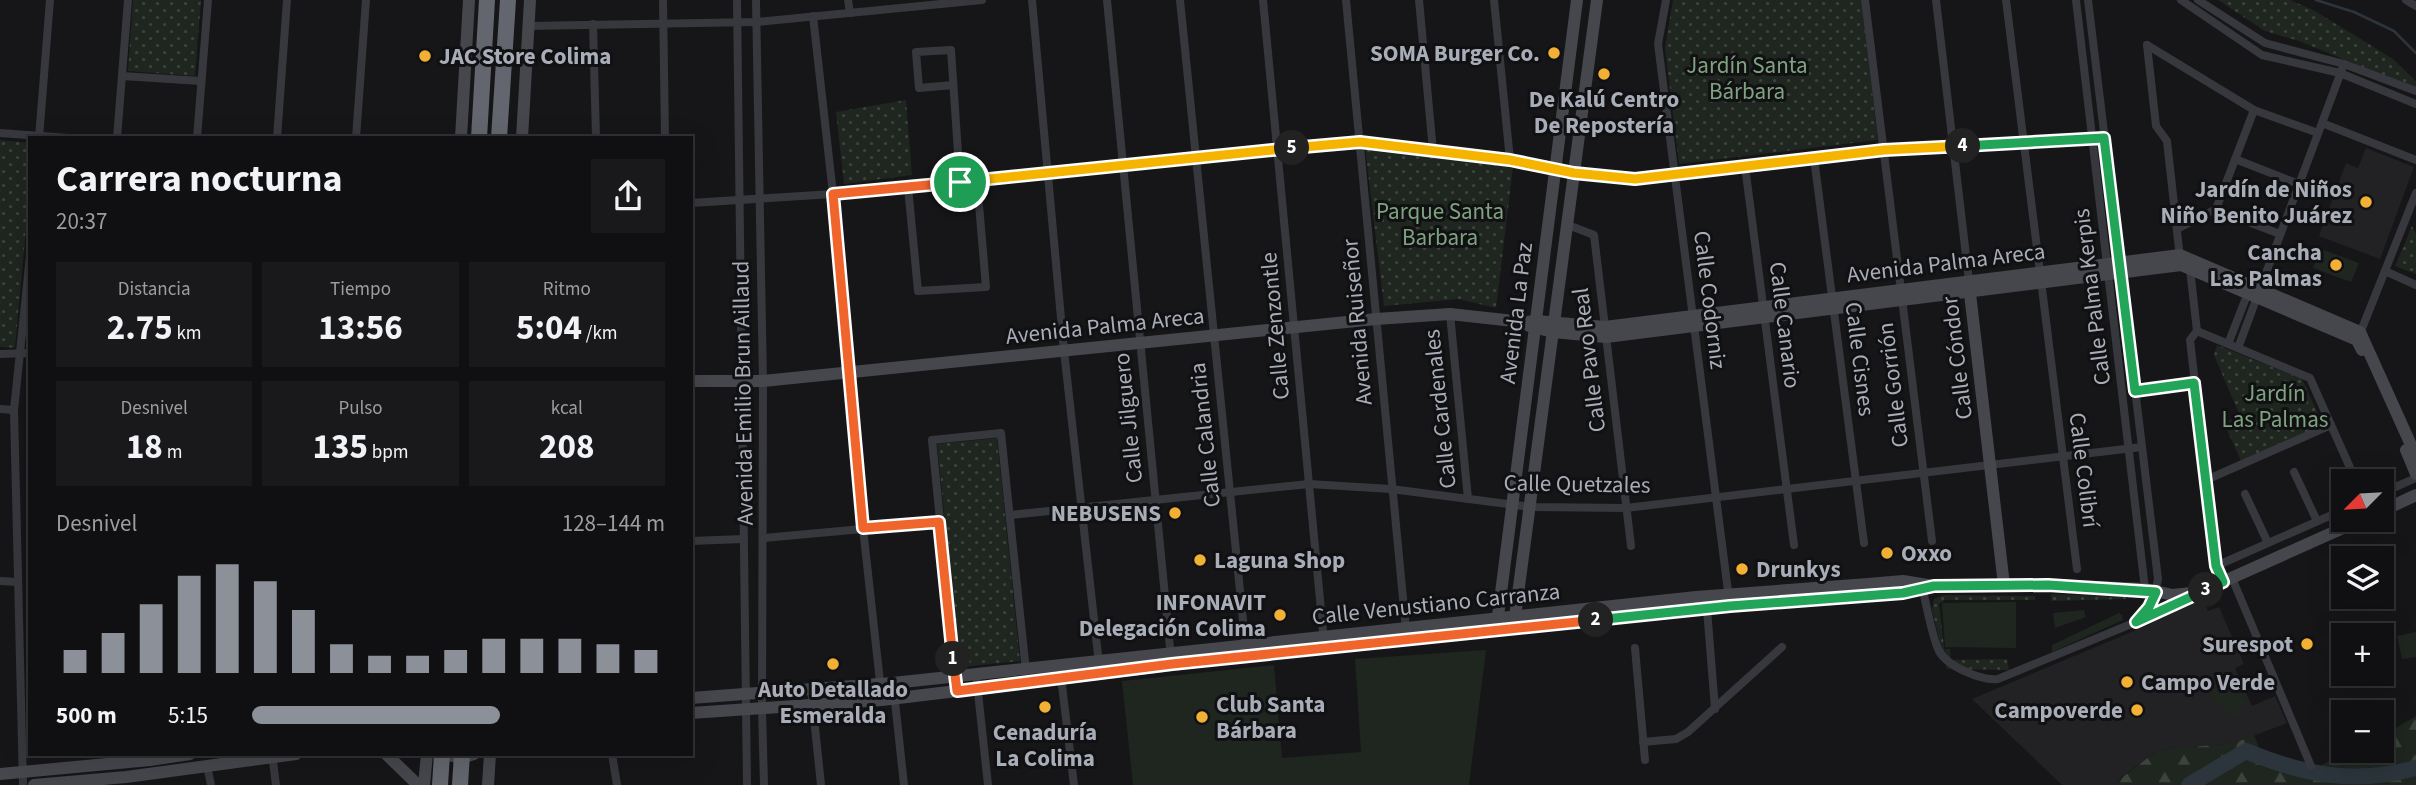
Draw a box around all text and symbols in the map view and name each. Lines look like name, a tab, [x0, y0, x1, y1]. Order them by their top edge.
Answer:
place label: SOMA Burger Co.	[1370, 37, 1540, 70]
place label: JAC Store Colima	[439, 40, 611, 73]
marker: SOMA Burger Co.	[1546, 45, 1562, 61]
marker: JAC Store Colima	[417, 48, 433, 64]
park label: Jardín Santa Bárbara	[1686, 49, 1808, 108]
marker: De Kalú Centro De Repostería	[1596, 66, 1612, 82]
place label: De Kalú Centro De Repostería	[1529, 83, 1679, 142]
pin: 4	[1946, 128, 1980, 164]
pin: 5	[1274, 130, 1310, 166]
text: 4	[1957, 132, 1968, 159]
text: 5	[1286, 134, 1297, 161]
text: Carrera nocturna	[56, 152, 343, 206]
pin	[930, 152, 990, 212]
button: share	[591, 159, 665, 233]
icon: arrive	[941, 163, 979, 201]
place label: Jardín de Niños Niño Benito Juárez	[2161, 173, 2352, 232]
marker: Jardín de Niños Niño Benito Juárez	[2358, 194, 2374, 210]
park label: Parque Santa Barbara	[1376, 195, 1504, 254]
text: 20:37	[56, 205, 107, 238]
street label: Calle Palma Kerpis	[2065, 207, 2119, 387]
street label: Calle Codorniz	[1685, 229, 1735, 371]
street label: Avenida Palma Areca	[1845, 234, 2047, 292]
street label: Avenida Ruiseñor	[1333, 236, 1381, 407]
place label: Cancha Las Palmas	[2210, 236, 2322, 295]
street label: Avenida La Paz	[1491, 240, 1541, 386]
street label: Calle Zenzontle	[1252, 251, 1298, 401]
marker: Cancha Las Palmas	[2328, 257, 2344, 273]
street label: Avenida Emilio Brun Aillaud	[724, 260, 762, 526]
street label: Calle Canario	[1761, 260, 1809, 390]
text: Distancia	[118, 276, 191, 303]
text: Tiempo	[330, 276, 391, 303]
text: Ritmo	[543, 276, 591, 303]
street label: Calle Pavo Real	[1564, 286, 1614, 434]
street label: Calle Cóndor	[1933, 294, 1981, 421]
street label: Avenida Palma Areca	[1004, 299, 1206, 353]
street label: Calle Cisnes	[1837, 300, 1883, 418]
text: 2.75	[107, 303, 173, 353]
text: 13:56	[318, 303, 403, 353]
text: 5:04	[516, 303, 582, 353]
text: km	[173, 320, 202, 347]
text: /km	[582, 320, 618, 347]
street label: Calle Gorrión	[1869, 321, 1917, 449]
street label: Calle Cardenales	[1415, 328, 1465, 490]
street label: Calle Jilguero	[1105, 351, 1151, 485]
street label: Calle Calandria	[1181, 361, 1229, 509]
park label: Jardín Las Palmas	[2222, 377, 2328, 436]
text: Desnivel	[121, 395, 188, 422]
text: Pulso	[338, 395, 383, 422]
text: kcal	[551, 395, 583, 422]
street label: Calle Colibrí	[2061, 410, 2108, 531]
text: 18	[126, 422, 163, 472]
text: 135	[312, 422, 368, 472]
text: 208	[539, 422, 595, 472]
text: m	[163, 439, 182, 466]
text: bpm	[368, 439, 409, 466]
street label: Calle Quetzales	[1503, 466, 1651, 502]
north arrow	[2331, 469, 2394, 532]
map controls	[2331, 469, 2394, 763]
place label: NEBUSENS	[1051, 497, 1161, 530]
marker: NEBUSENS	[1167, 505, 1183, 521]
text: Desnivel	[56, 507, 137, 540]
text: 128–144 m	[562, 507, 665, 540]
place label: Oxxo	[1901, 537, 1952, 570]
place label: Laguna Shop	[1214, 544, 1345, 577]
marker: Oxxo	[1879, 545, 1895, 561]
button: layers	[2331, 546, 2394, 609]
marker: Laguna Shop	[1192, 552, 1208, 568]
place label: Drunkys	[1756, 553, 1841, 586]
marker: Drunkys	[1734, 561, 1750, 577]
pin: 3	[2188, 572, 2224, 608]
street label: Calle Venustiano Carranza	[1310, 575, 1562, 633]
text: 3	[2200, 576, 2211, 603]
place label: INFONAVIT Delegación Colima	[1079, 586, 1266, 645]
pin: 2	[1578, 602, 1614, 638]
text: 2	[1590, 606, 1601, 633]
marker: INFONAVIT Delegación Colima	[1272, 607, 1288, 623]
button: +	[2331, 623, 2394, 686]
place label: Surespot	[2202, 628, 2293, 661]
marker: Surespot	[2299, 636, 2315, 652]
pin: 1	[936, 642, 970, 676]
text: 1	[947, 645, 958, 672]
marker: Auto Detallado Esmeralda	[825, 656, 841, 672]
place label: Campo Verde	[2141, 666, 2275, 699]
place label: Auto Detallado Esmeralda	[757, 673, 908, 732]
marker: Campo Verde	[2119, 674, 2135, 690]
place label: Club Santa Bárbara	[1216, 688, 1325, 747]
place label: Campoverde	[1994, 694, 2123, 727]
text: 500 m	[56, 699, 117, 732]
text: 5:15	[168, 699, 208, 732]
marker: Cenaduría La Colima	[1037, 699, 1053, 715]
button: −	[2331, 700, 2394, 763]
marker: Campoverde	[2129, 702, 2145, 718]
marker: Club Santa Bárbara	[1194, 709, 1210, 725]
place label: Cenaduría La Colima	[993, 716, 1097, 775]

